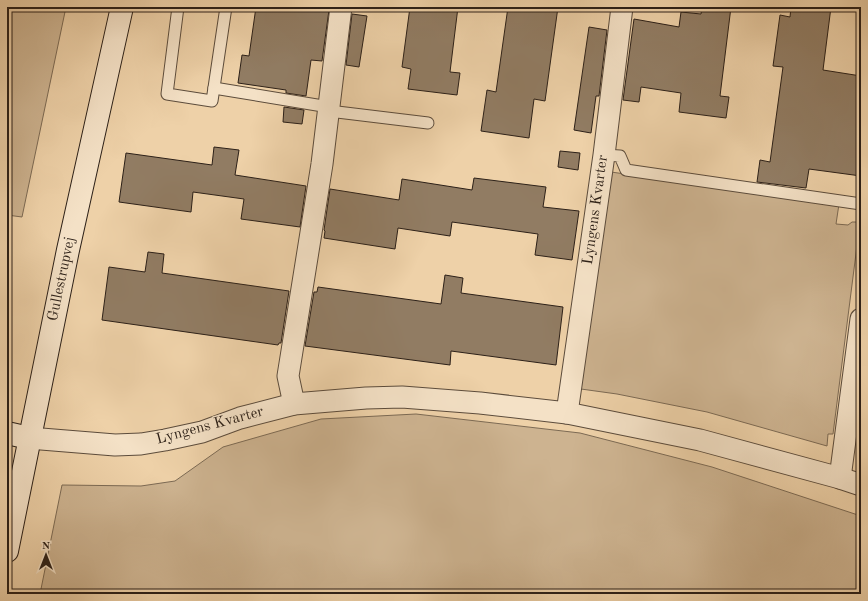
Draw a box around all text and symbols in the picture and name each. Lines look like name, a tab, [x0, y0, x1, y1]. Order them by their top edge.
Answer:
street label: Lyngens Kvarter	[581, 154, 611, 266]
street label: Gullestrupvej	[46, 235, 78, 323]
street label: Lyngens Kvarter	[155, 404, 265, 448]
north arrow	[26, 535, 66, 575]
text: N	[42, 541, 51, 552]

